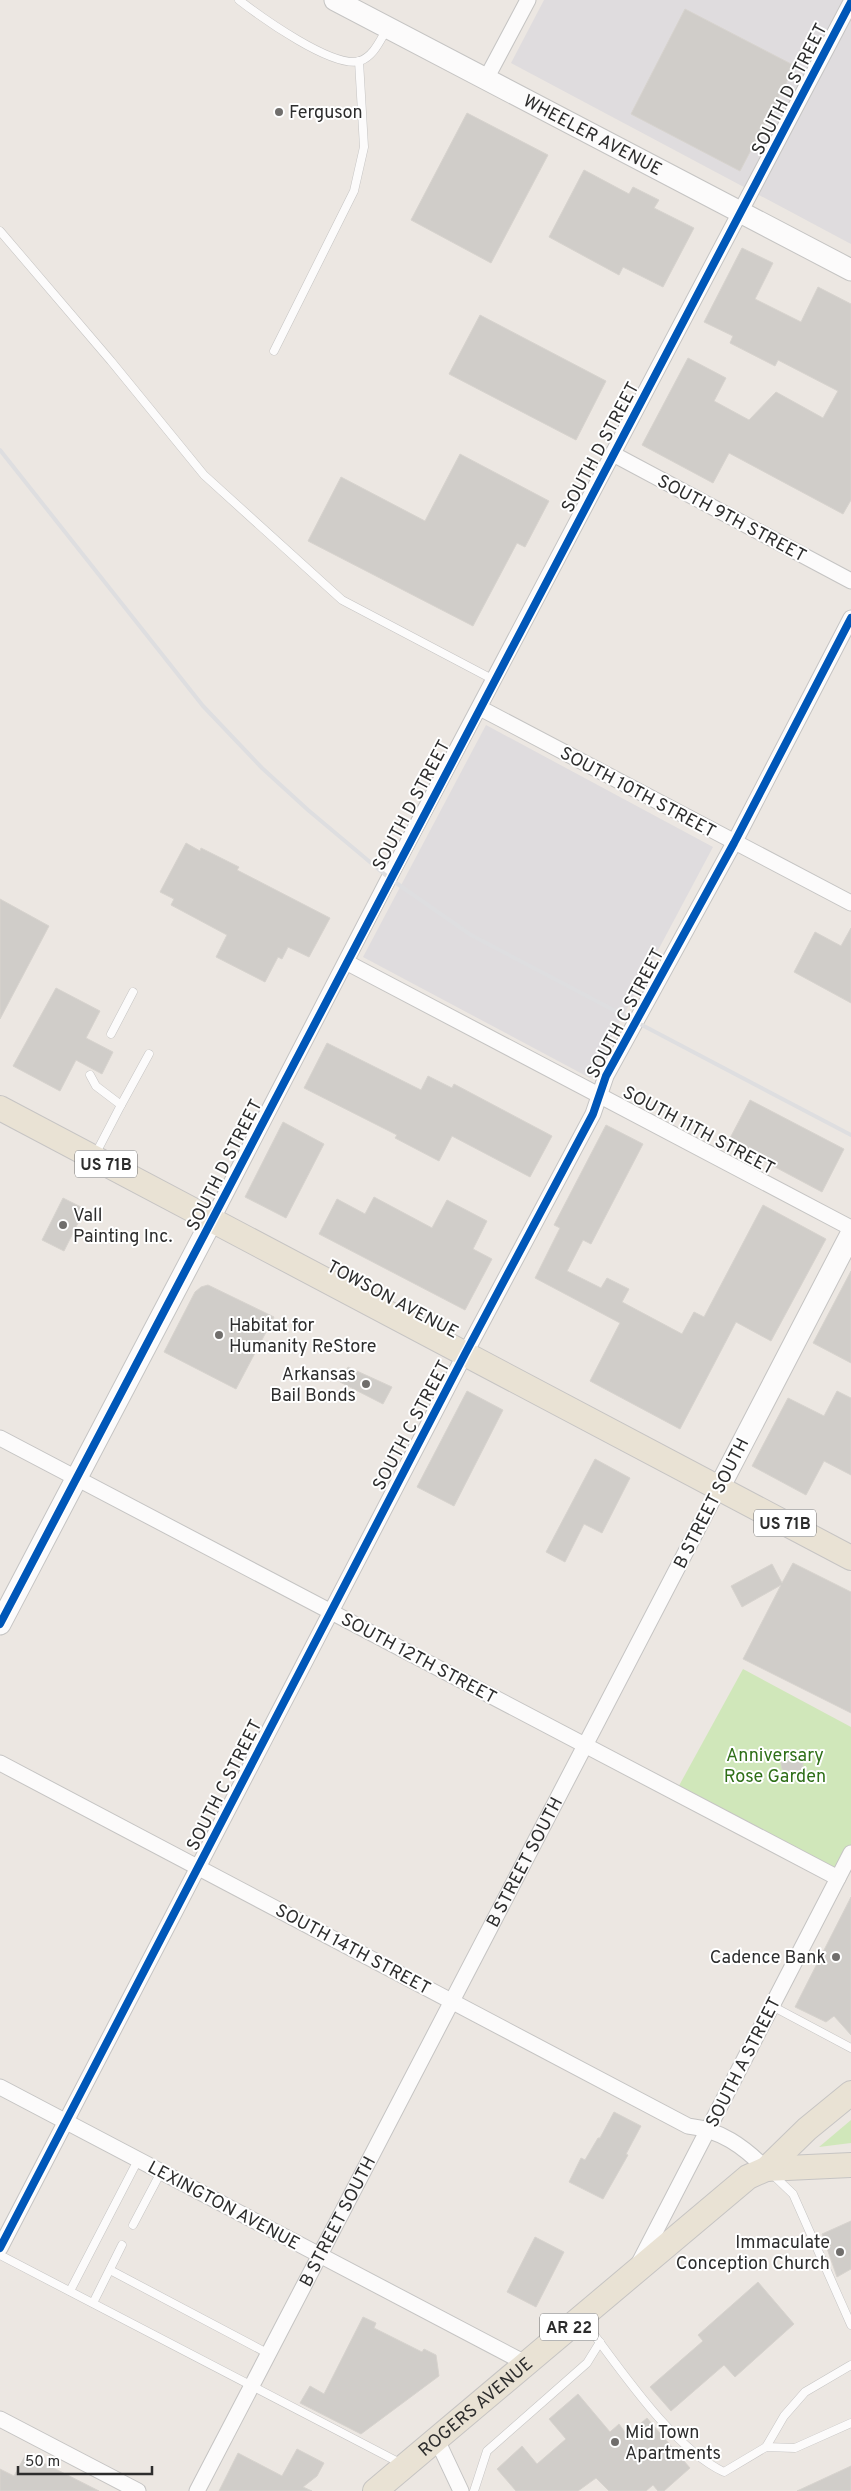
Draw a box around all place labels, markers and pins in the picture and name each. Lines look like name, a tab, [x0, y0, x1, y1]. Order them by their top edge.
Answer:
place label: Ferguson	[289, 102, 363, 125]
marker: Ferguson	[273, 106, 285, 118]
place label: Vall Painting Inc.	[73, 1205, 173, 1249]
marker: Vall Painting Inc.	[57, 1219, 69, 1231]
place label: Habitat for Humanity ReStore	[229, 1315, 376, 1359]
marker: Habitat for Humanity ReStore	[213, 1329, 225, 1341]
place label: Arkansas Bail Bonds	[270, 1364, 356, 1408]
marker: Arkansas Bail Bonds	[360, 1378, 372, 1390]
place label: Cadence Bank	[710, 1947, 826, 1970]
marker: Cadence Bank	[830, 1951, 842, 1963]
place label: Immaculate Conception Church	[676, 2232, 830, 2276]
marker: Immaculate Conception Church	[834, 2246, 846, 2258]
place label: Mid Town Apartments	[625, 2422, 721, 2466]
marker: Mid Town Apartments	[609, 2436, 621, 2448]

